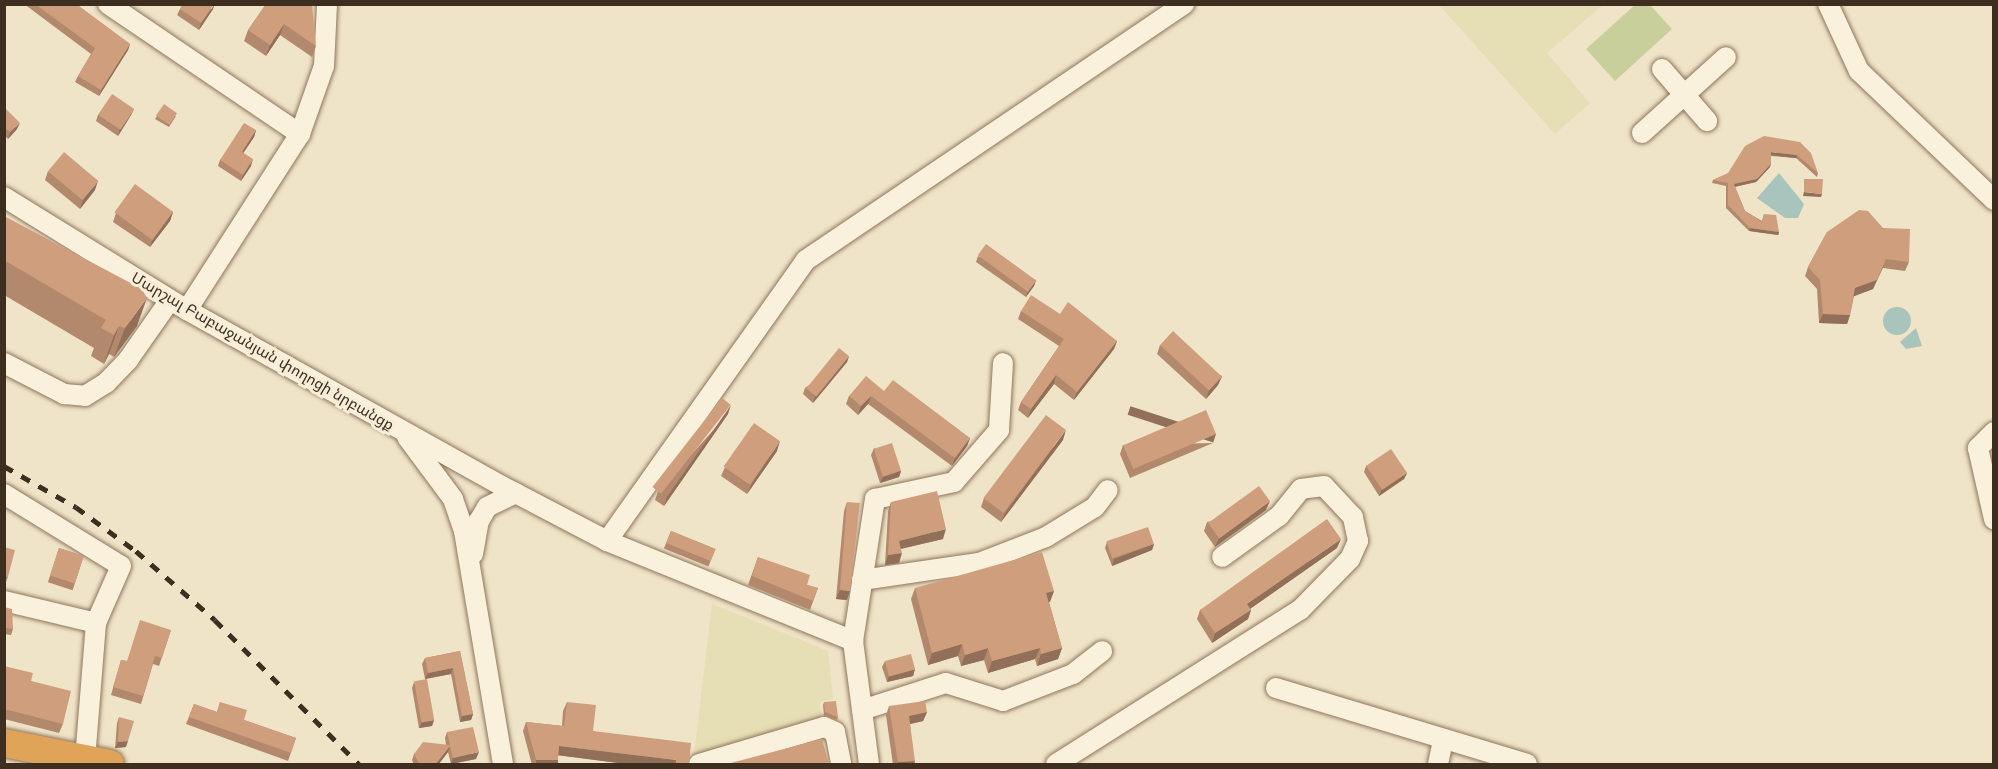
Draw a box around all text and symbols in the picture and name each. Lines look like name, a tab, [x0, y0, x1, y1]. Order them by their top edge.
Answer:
street label: Մարշալ Բաբաջանյան փողոցի նրբանցք	[128, 268, 398, 434]

